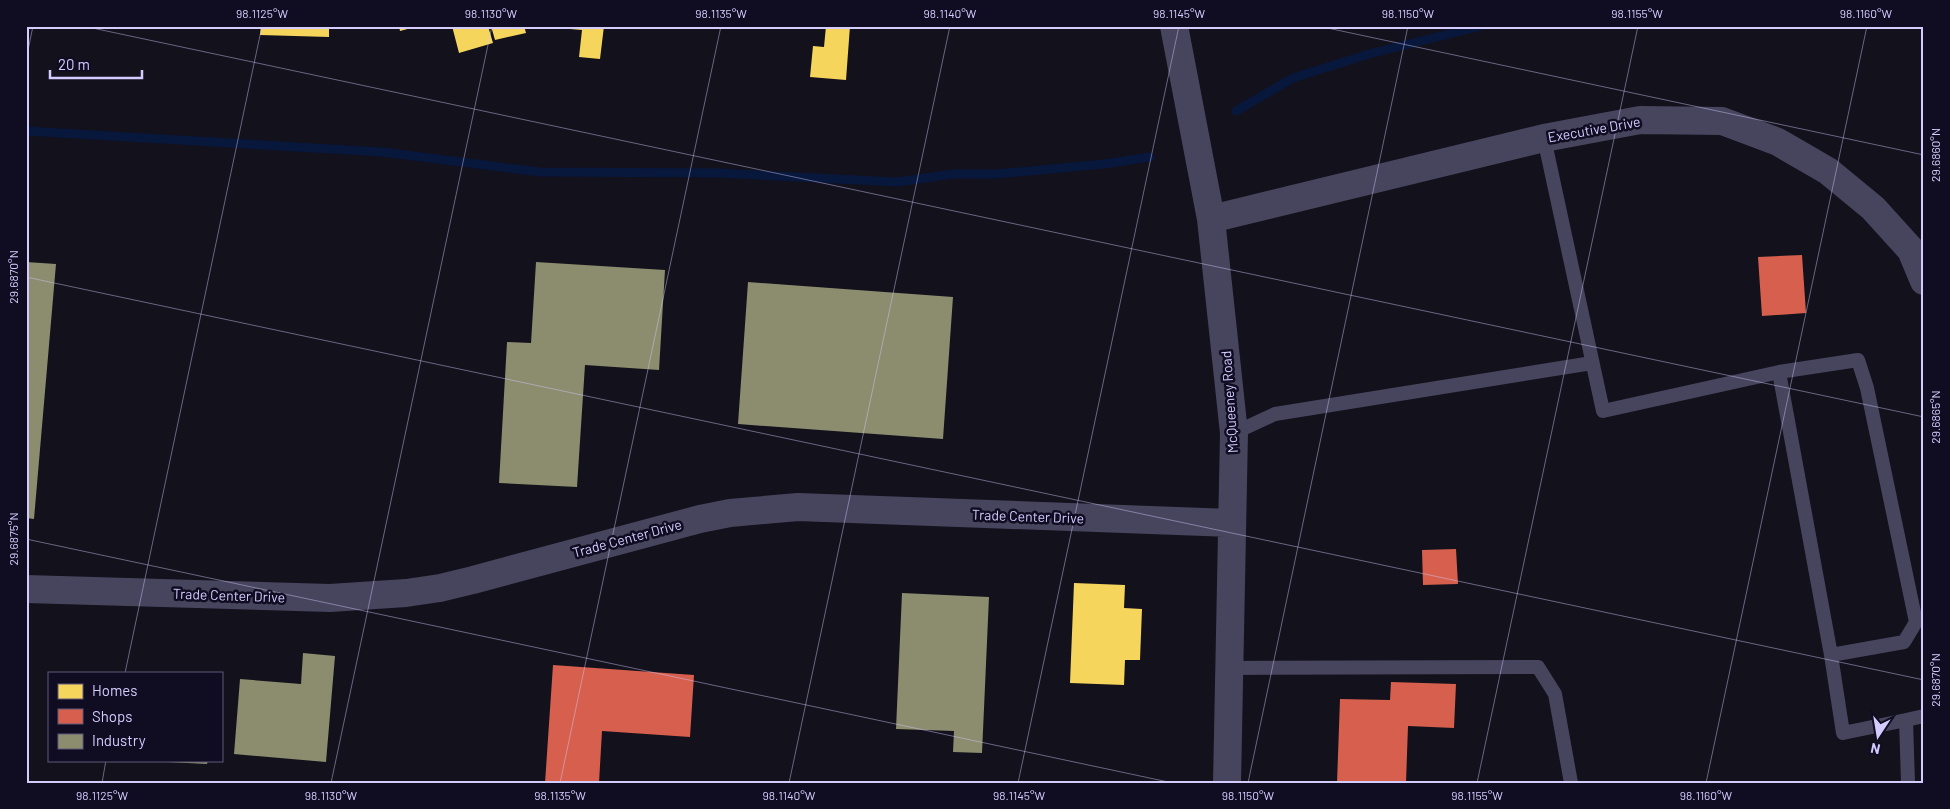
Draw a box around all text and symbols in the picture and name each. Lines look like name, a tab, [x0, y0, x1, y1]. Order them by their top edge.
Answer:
text: 98.1125°W	[236, 6, 288, 20]
text: 98.1130°W	[465, 6, 518, 20]
text: 98.1135°W	[695, 6, 747, 20]
text: 98.1140°W	[924, 6, 977, 20]
text: 98.1145°W	[1153, 6, 1206, 20]
text: 98.1150°W	[1382, 6, 1435, 20]
text: 98.1155°W	[1611, 6, 1663, 20]
text: 98.1160°W	[1840, 6, 1893, 20]
scale bar	[50, 48, 142, 80]
text: 20 m	[58, 55, 90, 73]
street label: Executive Drive	[1546, 112, 1642, 146]
text: 29.6860°N	[1928, 128, 1942, 182]
text: 29.6870°N	[6, 250, 20, 304]
street label: McQueeney Road	[1217, 350, 1241, 454]
text: 29.6865°N	[1928, 390, 1942, 444]
street label: Trade Center Drive	[972, 506, 1084, 526]
text: 29.6875°N	[6, 513, 20, 565]
street label: Trade Center Drive	[571, 515, 683, 561]
street label: Trade Center Drive	[173, 585, 285, 605]
text: 29.6870°N	[1928, 653, 1942, 707]
legend	[48, 672, 222, 762]
text: Homes	[92, 681, 137, 699]
text: Shops	[92, 707, 132, 725]
north arrow	[1852, 712, 1902, 762]
text: Industry	[92, 731, 146, 749]
text: N	[1869, 740, 1882, 758]
text: 98.1125°W	[76, 788, 128, 802]
text: 98.1130°W	[305, 788, 358, 802]
text: 98.1135°W	[534, 788, 586, 802]
text: 98.1140°W	[763, 788, 816, 802]
text: 98.1145°W	[993, 788, 1046, 802]
text: 98.1150°W	[1222, 788, 1275, 802]
text: 98.1155°W	[1451, 788, 1503, 802]
text: 98.1160°W	[1680, 788, 1733, 802]

